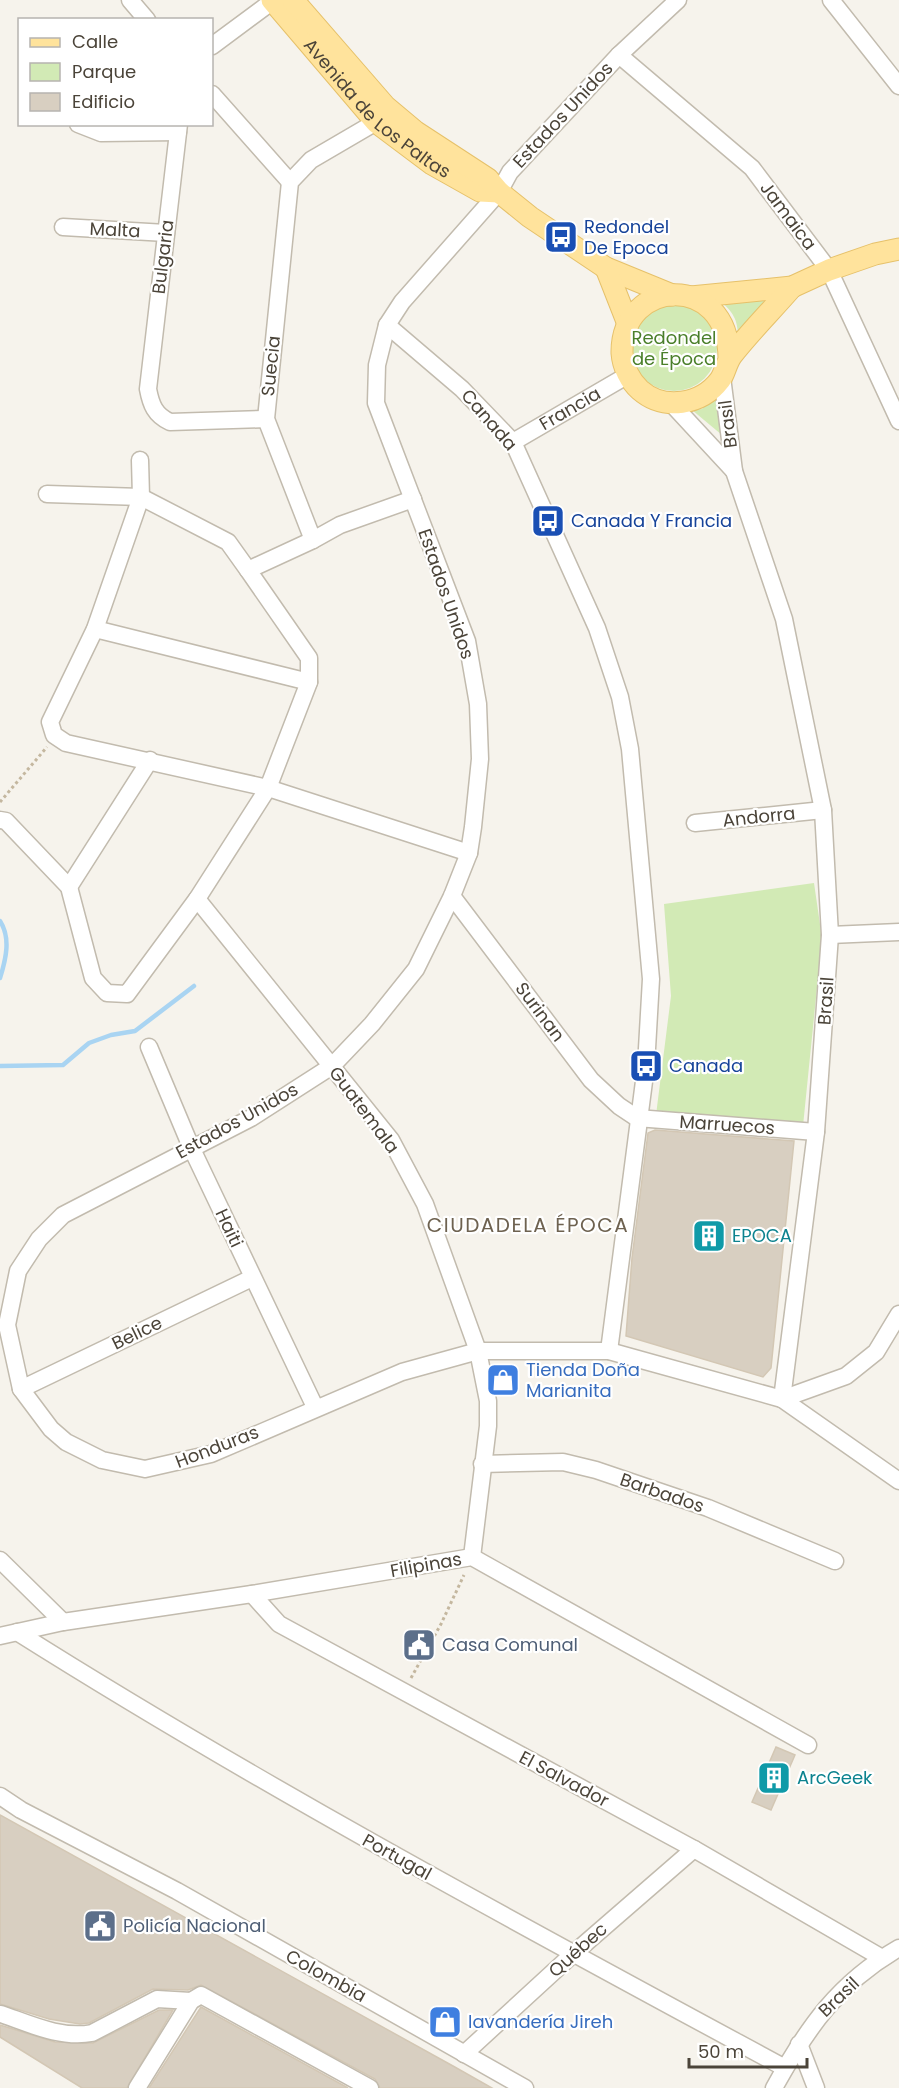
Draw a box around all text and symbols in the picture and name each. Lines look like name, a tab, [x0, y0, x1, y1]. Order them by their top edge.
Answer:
legend	[18, 18, 213, 126]
text: Calle	[72, 29, 118, 54]
street label: Avenida de Los Paltas	[298, 33, 455, 184]
street label: Estados Unidos	[507, 56, 618, 173]
text: Parque	[72, 59, 136, 84]
text: Edificio	[72, 89, 135, 114]
street label: Jamaica	[754, 176, 822, 255]
place label: Redondel De Epoca	[584, 214, 669, 260]
street label: Malta	[89, 216, 141, 243]
street label: Bulgaria	[146, 218, 179, 296]
bus stop icon: Redondel De Epoca	[543, 219, 579, 255]
park label: Redondel de Época	[631, 325, 717, 371]
street label: Suecia	[255, 334, 286, 397]
street label: Francia	[535, 381, 605, 436]
street label: Canada	[456, 384, 523, 456]
street label: Brasil	[712, 399, 743, 449]
bus stop icon: Canada Y Francia	[530, 503, 566, 539]
place label: Canada Y Francia	[571, 508, 732, 533]
street label: Estados Unidos	[412, 525, 480, 662]
street label: Andorra	[721, 800, 797, 833]
street label: Brasil	[811, 976, 840, 1026]
street label: Surinan	[510, 977, 571, 1047]
bus stop icon: Canada	[628, 1048, 664, 1084]
place label: Canada	[669, 1053, 743, 1078]
street label: Guatemala	[324, 1061, 405, 1158]
street label: Estados Unidos	[171, 1077, 302, 1165]
street label: Marruecos	[678, 1109, 776, 1140]
street label: Haiti	[210, 1204, 249, 1251]
district label: CIUDADELA ÉPOCA	[427, 1211, 629, 1239]
building icon: EPOCA	[691, 1218, 727, 1254]
place label: EPOCA	[732, 1223, 792, 1248]
street label: Belice	[107, 1310, 166, 1355]
place label: Tienda Doña Marianita	[526, 1357, 640, 1403]
shop icon: Tienda Doña Marianita	[485, 1362, 521, 1398]
street label: Honduras	[172, 1419, 262, 1474]
street label: Barbados	[617, 1466, 708, 1519]
street label: Filipinas	[388, 1546, 464, 1583]
public building icon: Casa Comunal	[401, 1627, 437, 1663]
place label: Casa Comunal	[442, 1632, 578, 1657]
street label: El Salvador	[515, 1744, 614, 1813]
building icon: ArcGeek	[756, 1760, 792, 1796]
place label: ArcGeek	[797, 1765, 873, 1790]
street label: Portugal	[358, 1827, 436, 1886]
public building icon: Policía Nacional	[82, 1908, 118, 1944]
place label: Policía Nacional	[123, 1913, 266, 1938]
street label: Québec	[543, 1916, 613, 1983]
street label: Colombia	[281, 1943, 371, 2008]
street label: Brasil	[813, 1971, 865, 2022]
shop icon: lavandería Jireh	[427, 2004, 463, 2040]
place label: lavandería Jireh	[468, 2009, 613, 2034]
scale bar	[689, 2031, 808, 2069]
text: 50 m	[698, 2039, 744, 2064]

